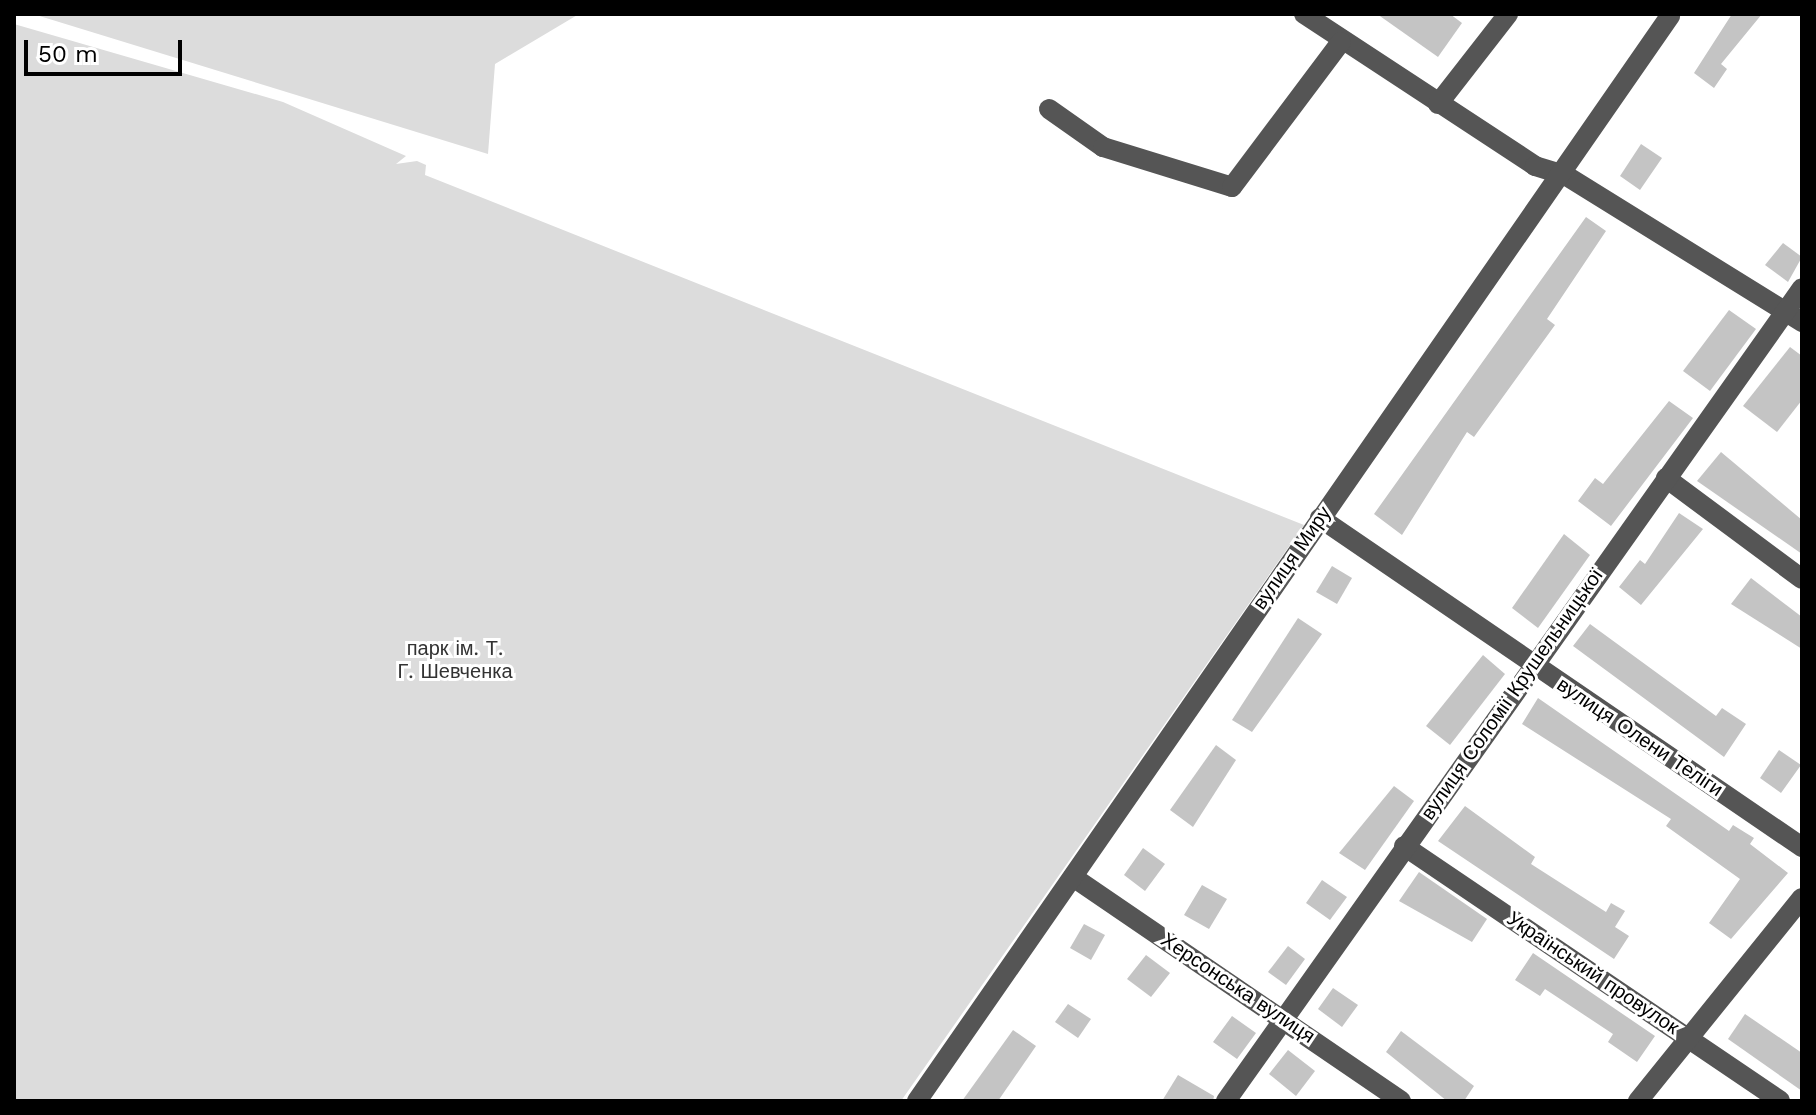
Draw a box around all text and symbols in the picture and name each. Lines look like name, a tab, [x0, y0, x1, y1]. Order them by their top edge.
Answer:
scale bar	[28, 24, 186, 74]
text: 50 m	[38, 40, 98, 68]
street label: вулиця Миру	[1248, 502, 1336, 614]
street label: вулиця Соломії Крушельницької	[1416, 564, 1608, 824]
park label: парк ім. Т. Г. Шевченка	[397, 637, 513, 684]
street label: вулиця Олени Теліги	[1552, 673, 1728, 801]
street label: Український провулок	[1502, 906, 1684, 1040]
street label: Херсонська вулиця	[1157, 928, 1319, 1048]

